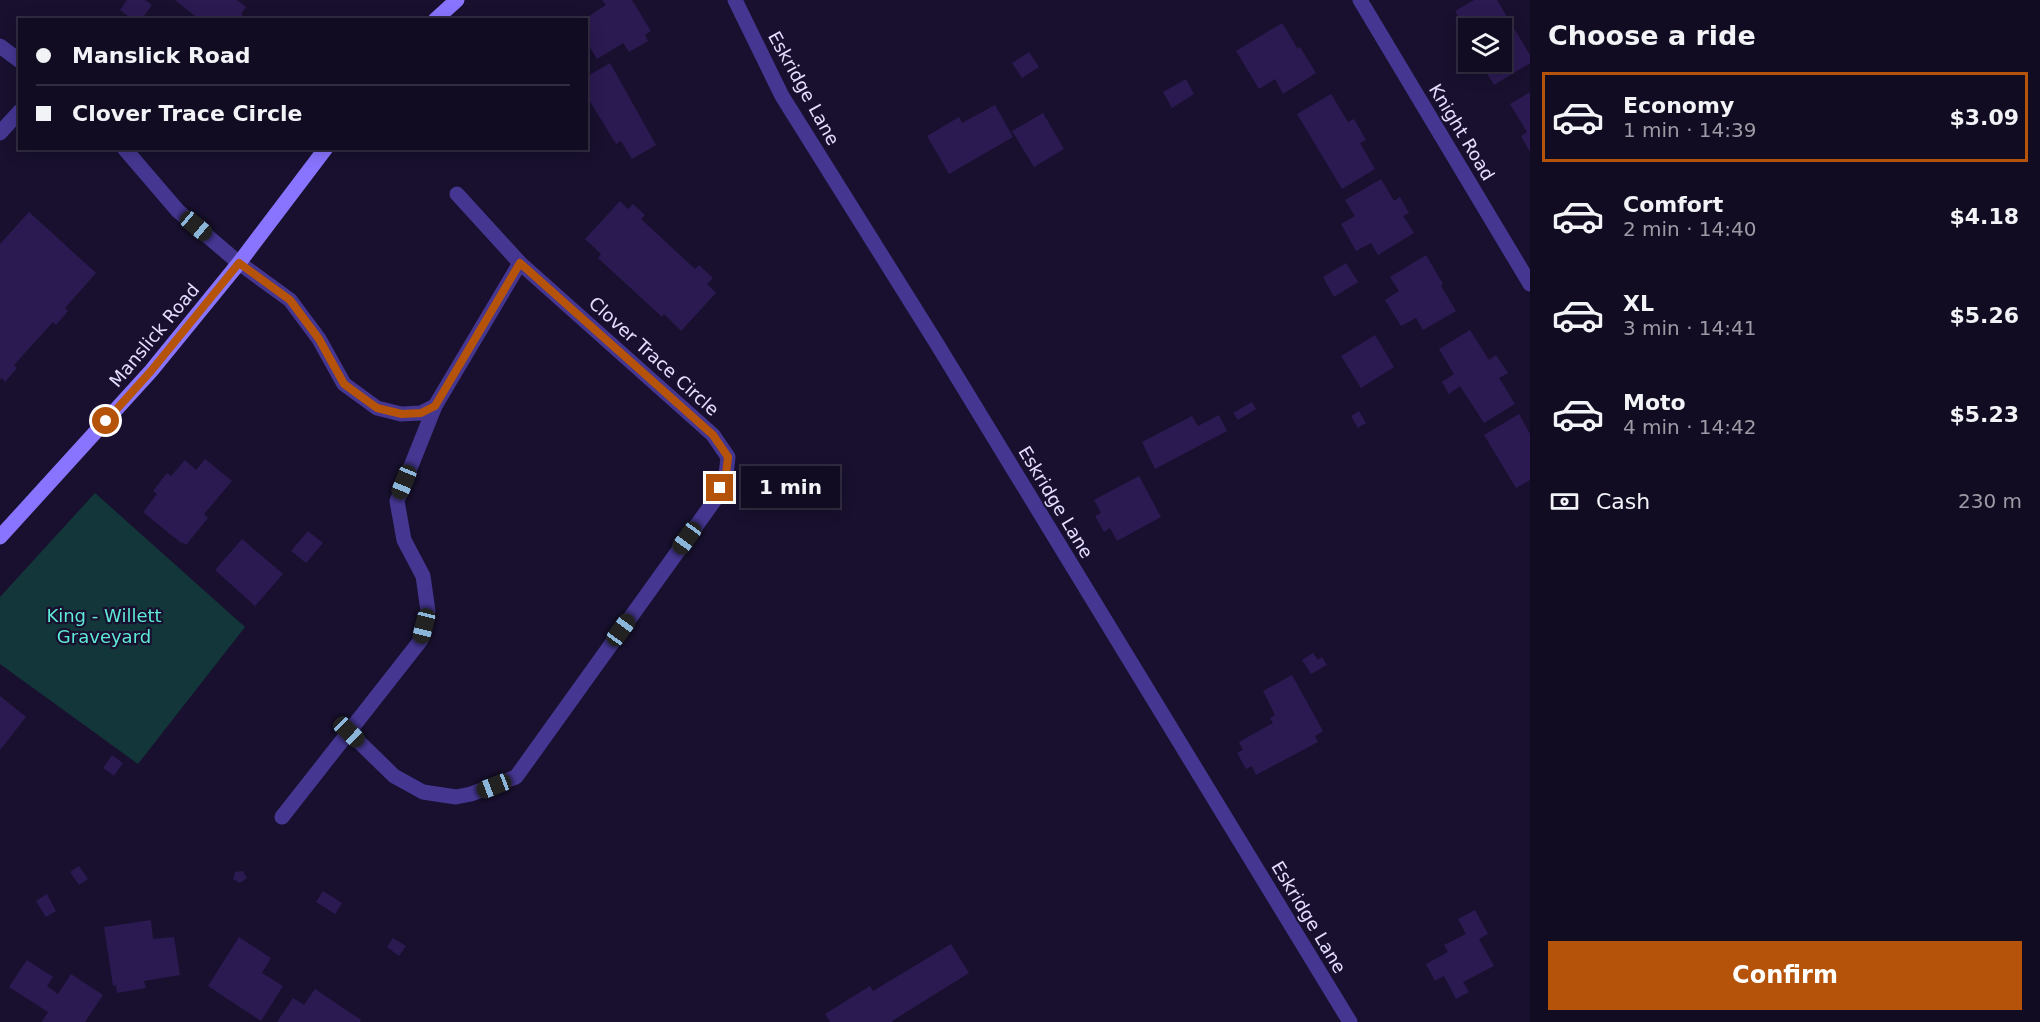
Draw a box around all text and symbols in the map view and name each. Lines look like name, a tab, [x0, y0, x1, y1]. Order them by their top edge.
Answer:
map controls	[1458, 18, 1512, 72]
button: layers	[1458, 18, 1512, 72]
text: Choose a ride	[1548, 20, 1756, 51]
street label: Eskridge Lane	[764, 27, 844, 149]
text: Manslick Road	[72, 43, 251, 68]
street label: Knight Road	[1425, 80, 1499, 184]
icon: car	[1551, 90, 1605, 144]
text: Economy	[1623, 93, 1734, 118]
text: Clover Trace Circle	[72, 101, 303, 126]
text: $3.09	[1949, 105, 2019, 130]
text: 1 min · 14:39	[1623, 118, 1757, 142]
icon: car	[1551, 189, 1605, 243]
text: Comfort	[1623, 192, 1723, 217]
text: $4.18	[1949, 204, 2019, 229]
car	[176, 208, 216, 244]
text: 2 min · 14:40	[1623, 217, 1757, 241]
street label: Manslick Road	[105, 279, 203, 391]
icon: car	[1551, 288, 1605, 342]
text: XL	[1623, 291, 1654, 316]
street label: Clover Trace Circle	[585, 292, 723, 420]
text: $5.26	[1949, 303, 2019, 328]
text: 3 min · 14:41	[1623, 316, 1757, 340]
icon: car	[1551, 387, 1605, 441]
text: Moto	[1623, 390, 1686, 415]
text: $5.23	[1949, 402, 2019, 427]
route start	[92, 407, 119, 434]
text: 4 min · 14:42	[1623, 415, 1757, 439]
street label: Eskridge Lane	[1014, 442, 1098, 562]
car	[389, 462, 419, 502]
callout: 1 min	[741, 467, 840, 509]
route end	[706, 474, 733, 501]
text: 1 min	[759, 475, 822, 499]
icon: cash	[1548, 485, 1581, 518]
text: Cash	[1596, 489, 1650, 514]
text: 230 m	[1958, 489, 2022, 513]
car	[669, 518, 705, 558]
park label: King - Willett Graveyard	[46, 605, 162, 647]
car	[411, 606, 437, 646]
car	[603, 610, 639, 650]
car	[330, 713, 368, 751]
car	[474, 771, 514, 801]
street label: Eskridge Lane	[1267, 857, 1351, 977]
button: Confirm	[1548, 941, 2022, 1010]

